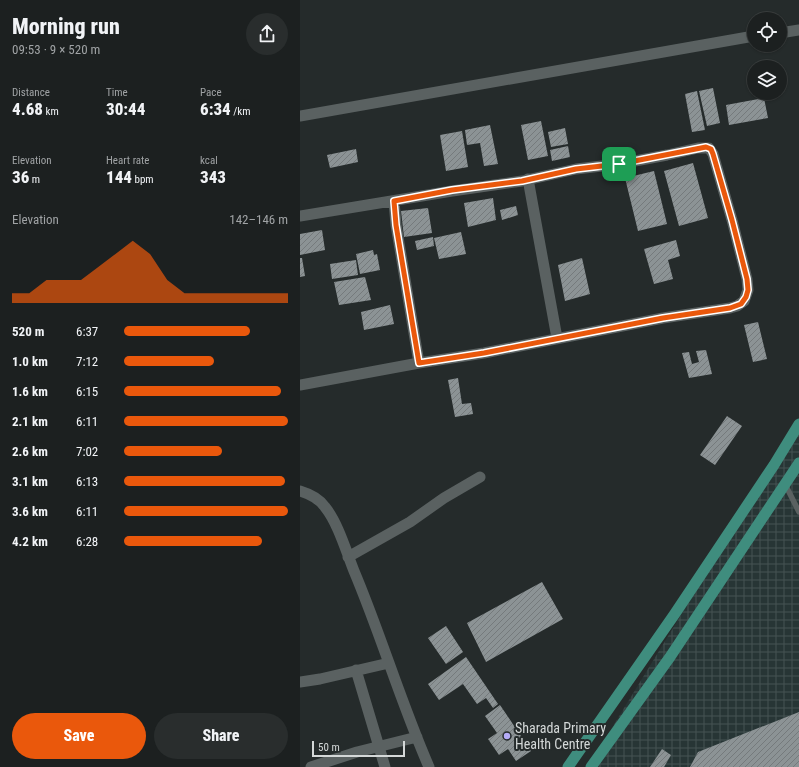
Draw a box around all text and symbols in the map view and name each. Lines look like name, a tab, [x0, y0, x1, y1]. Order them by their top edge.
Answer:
map controls	[747, 12, 787, 100]
button: locate	[747, 12, 787, 52]
button: share	[246, 13, 288, 55]
text: Morning run	[12, 14, 120, 39]
text: 09:53 · 9 × 520 m	[12, 42, 100, 57]
button: layers	[747, 60, 787, 100]
text: Distance	[12, 86, 50, 99]
text: Time	[106, 86, 128, 99]
text: Pace	[200, 86, 222, 99]
text: 4.68	[12, 99, 43, 119]
text: 30:44	[106, 99, 145, 119]
text: 6:34	[200, 99, 231, 119]
text: km	[43, 105, 59, 118]
text: /km	[231, 105, 251, 118]
pin	[602, 147, 636, 181]
icon: arrive	[608, 153, 630, 175]
text: Elevation	[12, 154, 52, 167]
text: Heart rate	[106, 154, 149, 167]
text: kcal	[200, 154, 218, 167]
text: 36	[12, 167, 29, 187]
text: 144	[106, 167, 132, 187]
text: 343	[200, 167, 226, 187]
text: m	[29, 173, 40, 186]
text: bpm	[132, 173, 154, 186]
text: Elevation	[12, 212, 59, 227]
text: 142–146 m	[229, 212, 288, 227]
text: 520 m	[12, 324, 44, 339]
text: 6:37	[76, 324, 98, 339]
text: 1.0 km	[12, 354, 48, 369]
text: 7:12	[76, 354, 98, 369]
text: 1.6 km	[12, 384, 48, 399]
text: 6:15	[76, 384, 98, 399]
text: 2.1 km	[12, 414, 48, 429]
text: 6:11	[76, 414, 98, 429]
text: 2.6 km	[12, 444, 48, 459]
text: 7:02	[76, 444, 98, 459]
text: 3.1 km	[12, 474, 48, 489]
text: 6:13	[76, 474, 98, 489]
text: 3.6 km	[12, 504, 48, 519]
text: 6:11	[76, 504, 98, 519]
text: 4.2 km	[12, 534, 48, 549]
text: 6:28	[76, 534, 98, 549]
button: Save	[12, 713, 146, 759]
button: Share	[154, 713, 288, 759]
place label: Sharada Primary Health Centre	[515, 720, 606, 752]
marker: Sharada Primary Health Centre	[502, 731, 512, 741]
scale bar	[312, 739, 405, 758]
text: 50 m	[318, 741, 340, 754]

